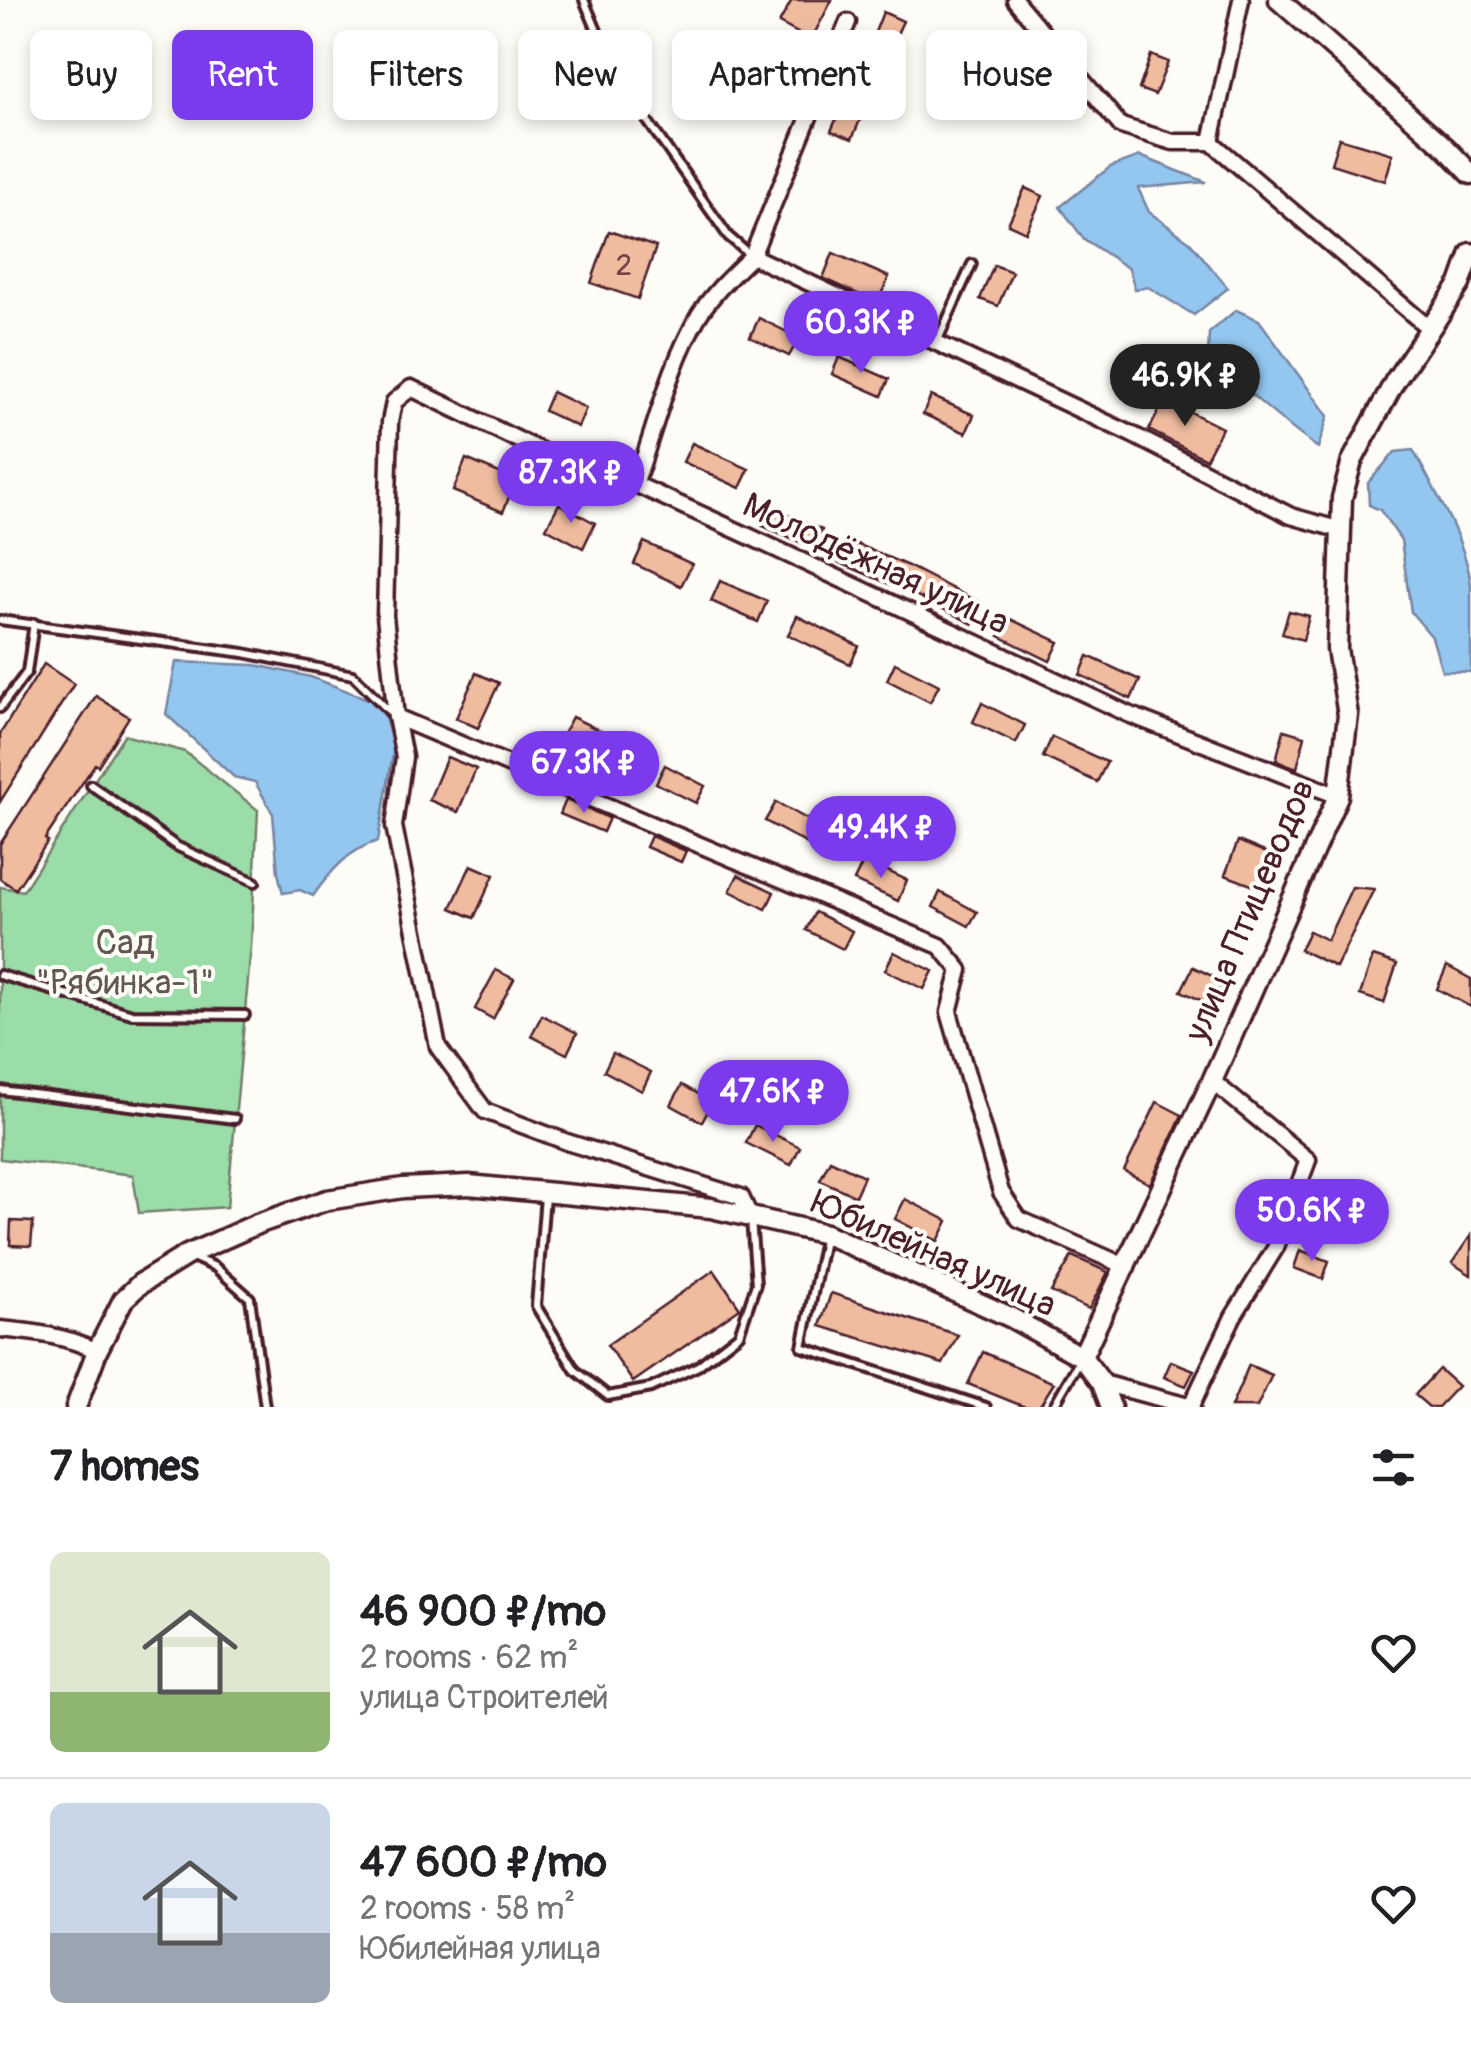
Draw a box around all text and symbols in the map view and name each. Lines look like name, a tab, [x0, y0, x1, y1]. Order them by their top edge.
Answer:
chip: Buy	[30, 30, 152, 120]
chip: Rent	[172, 30, 313, 120]
chip: Filters	[333, 30, 498, 120]
chip: New	[518, 30, 652, 120]
chip: Apartment	[672, 30, 906, 120]
chip: House	[926, 30, 1087, 120]
house number: 2	[616, 247, 632, 284]
pin: 60.3K ₽	[769, 291, 953, 376]
text: 60.3K ₽	[806, 303, 916, 343]
pin: 46.9K ₽	[1093, 344, 1277, 429]
text: 46.9K ₽	[1132, 356, 1238, 396]
pin: 87.3K ₽	[479, 441, 663, 526]
text: 87.3K ₽	[519, 453, 623, 493]
street label: Молодёжная улица	[736, 483, 1016, 645]
pin: 67.3K ₽	[492, 731, 676, 816]
text: 67.3K ₽	[531, 743, 637, 783]
street label: улица Птицеводов	[1174, 772, 1325, 1049]
pin: 49.4K ₽	[789, 796, 973, 881]
text: 49.4K ₽	[828, 808, 934, 848]
park label: Сад "Рябинка-1"	[36, 921, 214, 1005]
pin: 47.6K ₽	[681, 1060, 865, 1145]
text: 47.6K ₽	[720, 1072, 826, 1112]
pin: 50.6K ₽	[1220, 1179, 1404, 1264]
street label: Юбилейная улица	[804, 1180, 1063, 1328]
text: 50.6K ₽	[1257, 1191, 1367, 1231]
icon: filters	[1366, 1440, 1421, 1495]
text: 7 homes	[50, 1441, 199, 1493]
text: 46 900 ₽/mo	[360, 1586, 606, 1638]
icon: home	[130, 1592, 250, 1712]
icon: heart	[1366, 1625, 1421, 1680]
text: 2 rooms · 62 m²	[360, 1638, 578, 1678]
text: улица Строителей	[360, 1678, 609, 1718]
text: 47 600 ₽/mo	[360, 1837, 607, 1889]
icon: home	[130, 1843, 250, 1963]
icon: heart	[1366, 1876, 1421, 1931]
text: 2 rooms · 58 m²	[360, 1889, 575, 1929]
text: Юбилейная улица	[360, 1929, 601, 1969]

